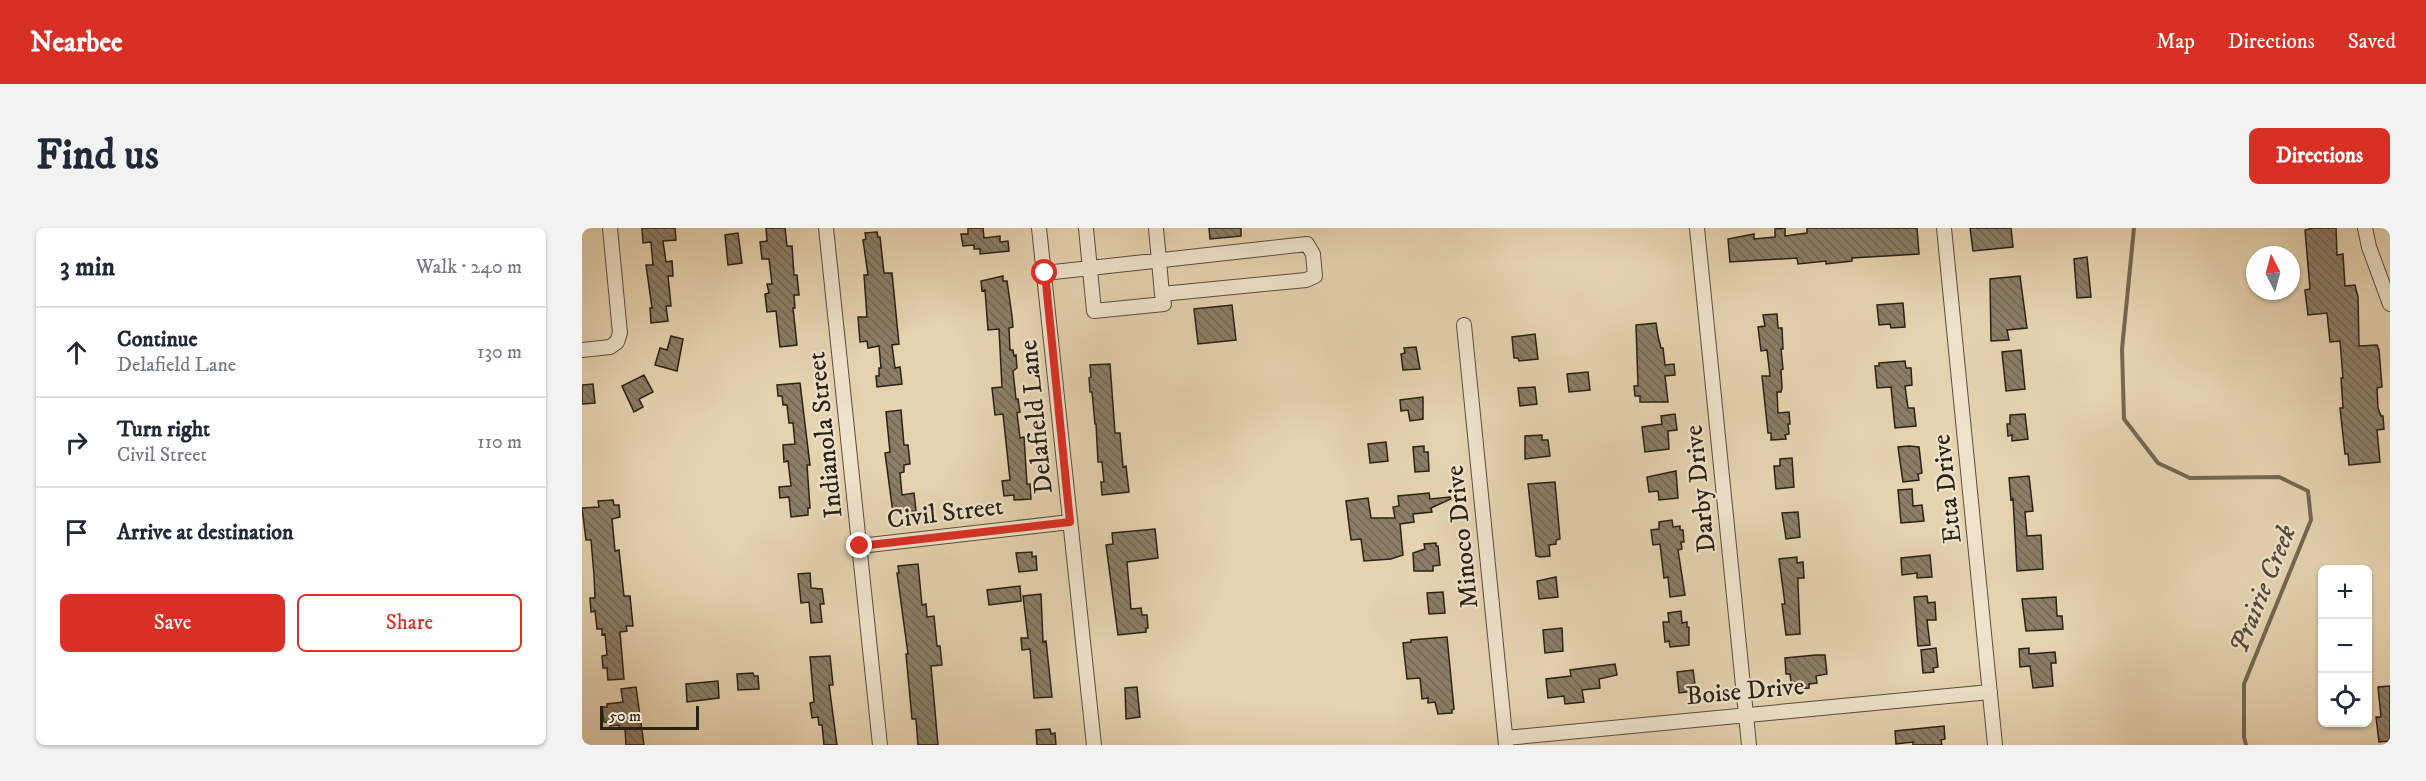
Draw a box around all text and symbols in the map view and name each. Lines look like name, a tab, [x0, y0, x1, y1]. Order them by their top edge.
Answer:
text: Nearbee	[30, 25, 123, 60]
text: Map	[2156, 29, 2195, 55]
text: Directions	[2228, 29, 2315, 55]
text: Saved	[2348, 29, 2396, 55]
button: Directions	[2249, 128, 2390, 184]
text: Find us	[36, 130, 159, 182]
north arrow	[2246, 246, 2300, 300]
text: 3 min	[60, 251, 115, 284]
text: Walk · 240 m	[416, 255, 522, 280]
route start	[1031, 259, 1057, 285]
text: Continue	[117, 326, 198, 353]
icon: ahead	[60, 336, 93, 369]
street label: Delafield Lane	[1012, 338, 1061, 496]
text: 130 m	[477, 340, 522, 365]
street label: Indianola Street	[800, 350, 851, 520]
text: Delafield Lane	[117, 353, 236, 378]
text: Turn right	[117, 416, 210, 443]
street label: Darby Drive	[1677, 423, 1724, 554]
icon: right	[60, 426, 93, 459]
text: 110 m	[477, 430, 522, 455]
street label: Etta Drive	[1925, 433, 1970, 545]
text: Civil Street	[117, 443, 207, 468]
street label: Minoco Drive	[1439, 464, 1486, 610]
street label: Civil Street	[885, 490, 1005, 537]
icon: arrive	[60, 516, 93, 549]
text: Arrive at destination	[117, 519, 294, 546]
water label: Prairie Creek	[2222, 520, 2304, 659]
route end	[846, 532, 872, 558]
map controls	[2318, 565, 2372, 727]
button: +	[2318, 565, 2372, 619]
button: Save	[60, 594, 285, 652]
button: Share	[297, 594, 522, 652]
button: −	[2318, 619, 2372, 673]
street label: Boise Drive	[1685, 670, 1806, 713]
button: locate	[2318, 673, 2372, 727]
scale bar	[600, 703, 699, 730]
text: 50 m	[609, 706, 641, 726]

